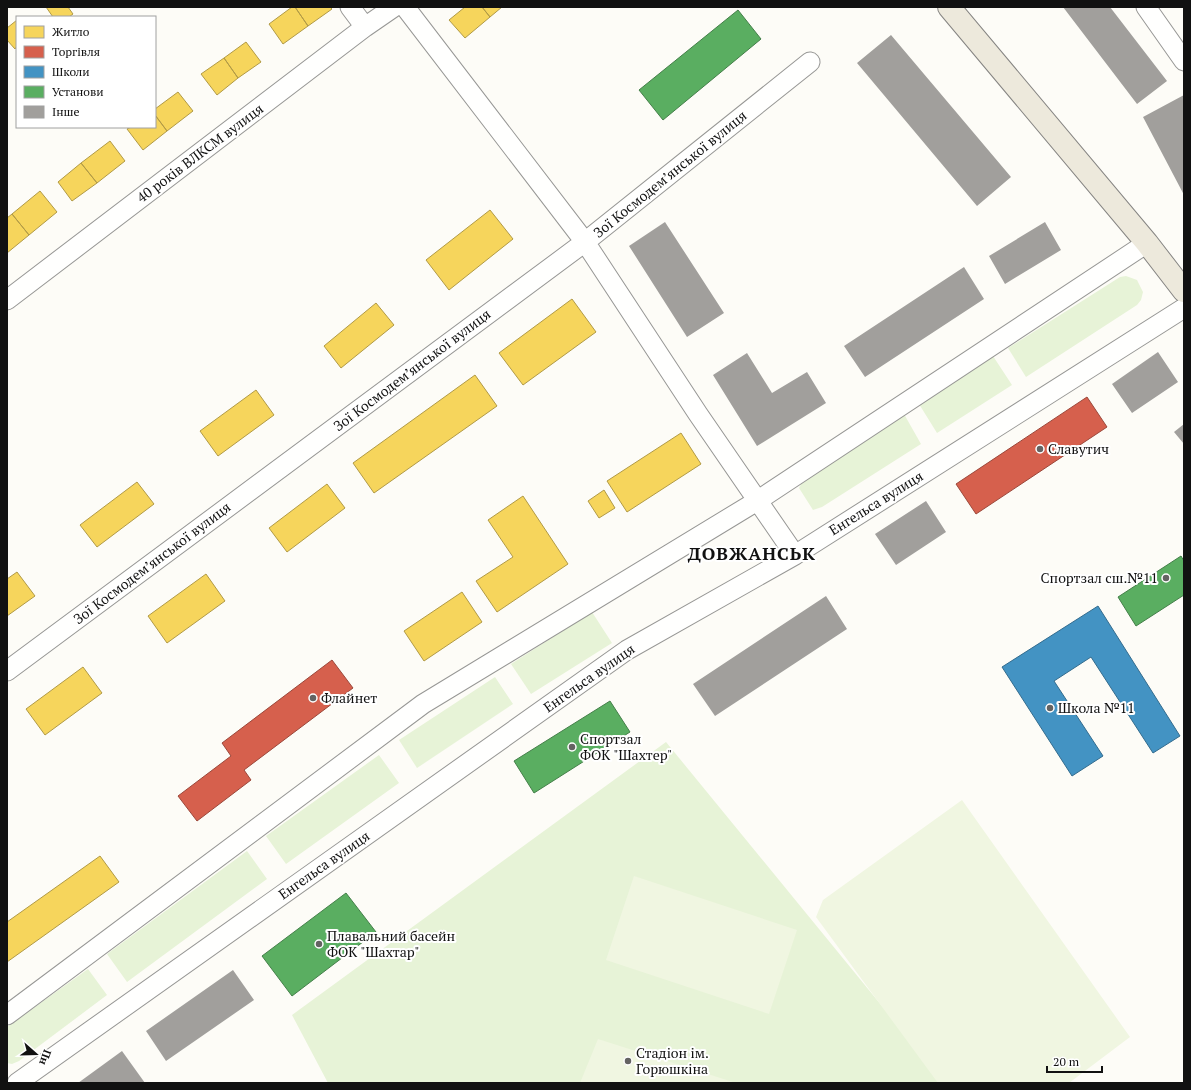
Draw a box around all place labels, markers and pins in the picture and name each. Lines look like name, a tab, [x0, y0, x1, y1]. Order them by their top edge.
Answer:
place label: Славутич	[1048, 439, 1109, 458]
marker: Славутич	[1035, 444, 1045, 454]
place label: Спортзал сш.№11	[1041, 568, 1158, 587]
marker: Спортзал сш.№11	[1161, 573, 1171, 583]
place label: Флайнет	[321, 688, 377, 707]
marker: Флайнет	[308, 693, 318, 703]
place label: Школа №11	[1058, 698, 1135, 717]
marker: Школа №11	[1045, 703, 1055, 713]
place label: Спортзал ФОК "Шахтер"	[580, 729, 672, 764]
marker: Спортзал ФОК "Шахтер"	[567, 742, 577, 752]
place label: Плавальний басейн ФОК "Шахтар"	[327, 926, 456, 961]
marker: Плавальний басейн ФОК "Шахтар"	[314, 939, 324, 949]
place label: Стадіон ім. Горюшкіна	[636, 1043, 709, 1078]
marker: Стадіон ім. Горюшкіна	[623, 1056, 633, 1066]

